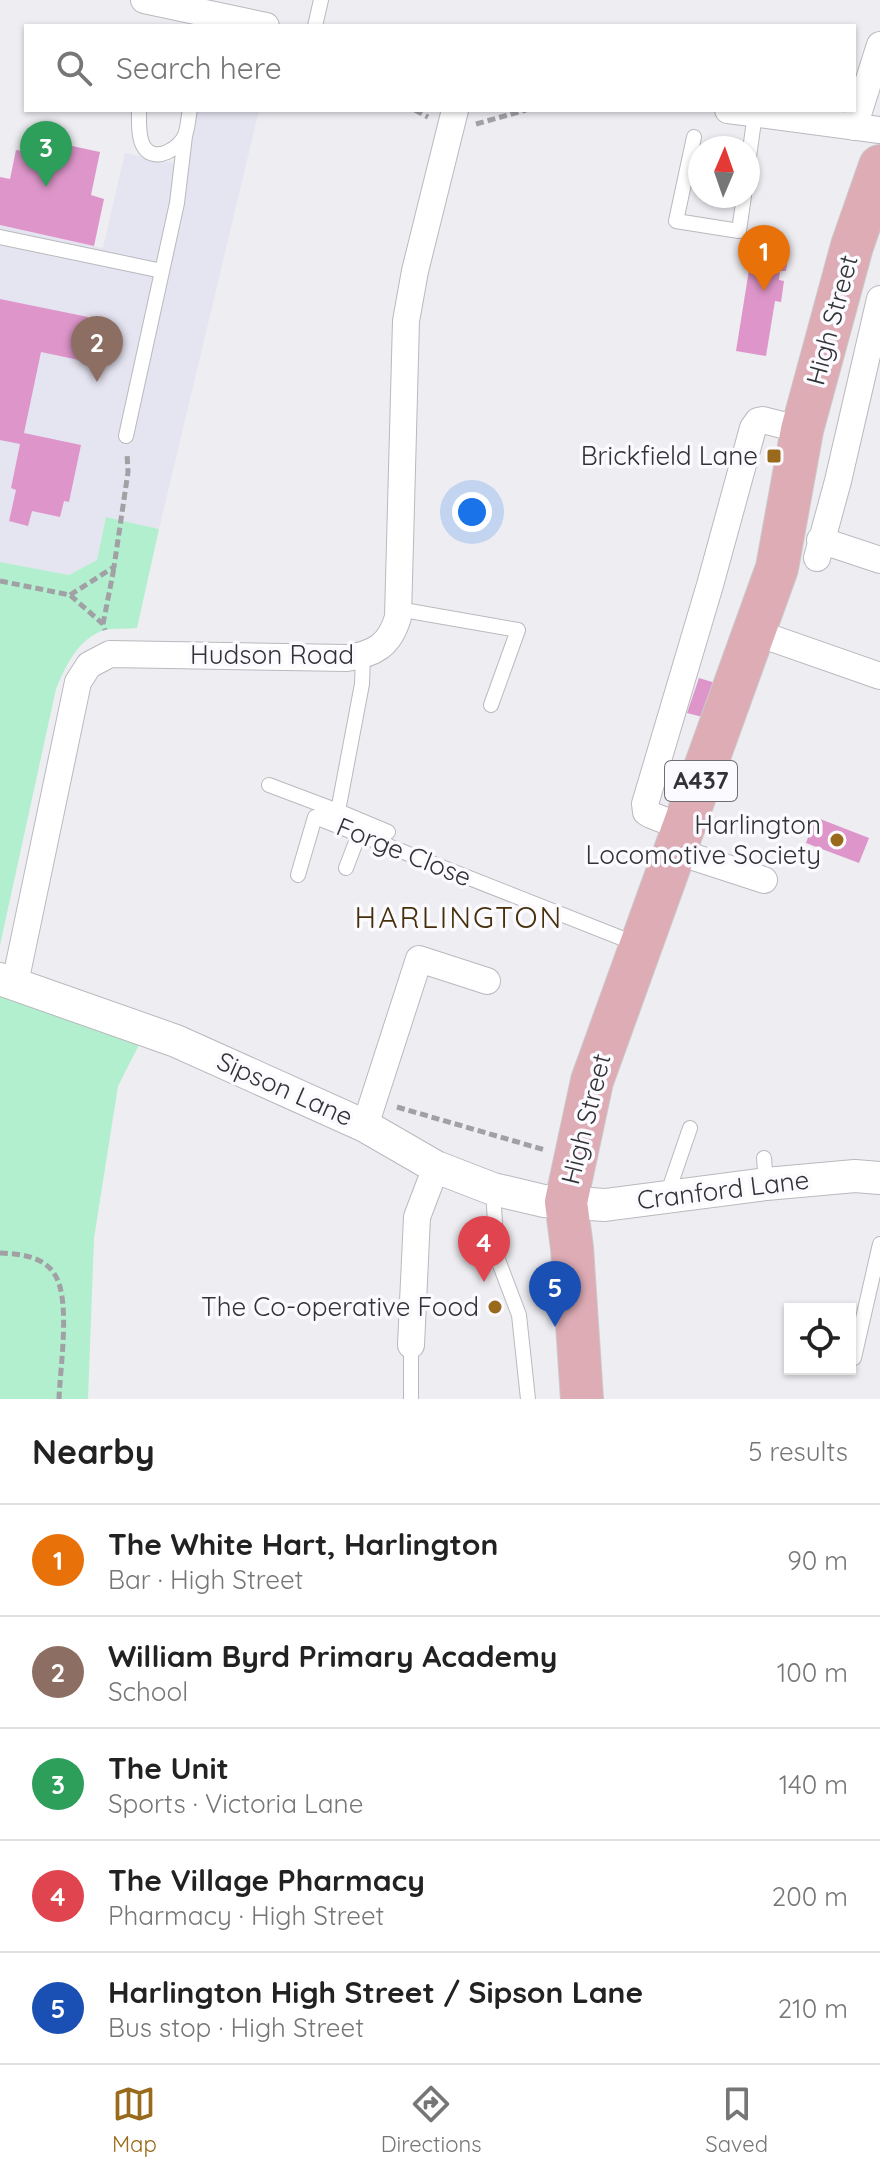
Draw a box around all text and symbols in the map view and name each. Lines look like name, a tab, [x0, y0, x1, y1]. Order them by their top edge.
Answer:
search box	[24, 24, 856, 112]
icon: search	[52, 46, 96, 90]
text: Search here	[116, 49, 282, 87]
pin: 3	[20, 121, 72, 187]
north arrow	[688, 136, 760, 208]
pin: 1	[738, 225, 790, 291]
street label: High Street	[798, 251, 865, 389]
pin: 2	[71, 316, 123, 382]
place label: Brickfield Lane	[581, 439, 758, 472]
marker: Brickfield Lane	[765, 447, 783, 465]
your location	[452, 492, 492, 532]
street label: Hudson Road	[190, 638, 354, 671]
road number: A437	[665, 761, 737, 801]
place label: Harlington Locomotive Society	[585, 808, 821, 871]
street label: Forge Close	[332, 810, 476, 894]
marker: Harlington Locomotive Society	[828, 831, 846, 849]
district label: HARLINGTON	[355, 898, 563, 936]
street label: Sipson Lane	[212, 1044, 358, 1133]
street label: High Street	[553, 1050, 618, 1188]
street label: Cranford Lane	[635, 1163, 811, 1216]
pin: 4	[458, 1216, 510, 1282]
pin: 5	[529, 1261, 581, 1327]
place label: The Co-operative Food	[201, 1290, 479, 1323]
marker: The Co-operative Food	[486, 1298, 504, 1316]
map controls	[784, 1303, 856, 1375]
button: locate	[784, 1303, 856, 1375]
text: Nearby	[32, 1430, 155, 1473]
text: 5 results	[748, 1435, 848, 1468]
text: The White Hart, Harlington	[108, 1525, 498, 1563]
text: 1	[53, 1544, 63, 1577]
text: 90 m	[787, 1544, 848, 1577]
text: Bar · High Street	[108, 1563, 303, 1596]
text: William Byrd Primary Academy	[108, 1637, 557, 1675]
text: 2	[51, 1656, 65, 1689]
text: 100 m	[777, 1656, 848, 1689]
text: School	[108, 1675, 188, 1708]
text: The Unit	[108, 1749, 229, 1787]
text: 3	[51, 1768, 65, 1801]
text: 140 m	[779, 1768, 848, 1801]
text: Sports · Victoria Lane	[108, 1787, 363, 1820]
text: The Village Pharmacy	[108, 1861, 425, 1899]
text: 4	[50, 1880, 66, 1913]
text: 200 m	[772, 1880, 848, 1913]
text: Pharmacy · High Street	[108, 1899, 384, 1932]
text: Harlington High Street / Sipson Lane	[108, 1973, 643, 2011]
text: 5	[51, 1992, 65, 2025]
text: 210 m	[778, 1992, 848, 2025]
text: Bus stop · High Street	[108, 2011, 364, 2044]
tab: Map	[112, 2082, 157, 2158]
tab: Directions	[381, 2082, 481, 2158]
tab: Saved	[705, 2082, 768, 2158]

